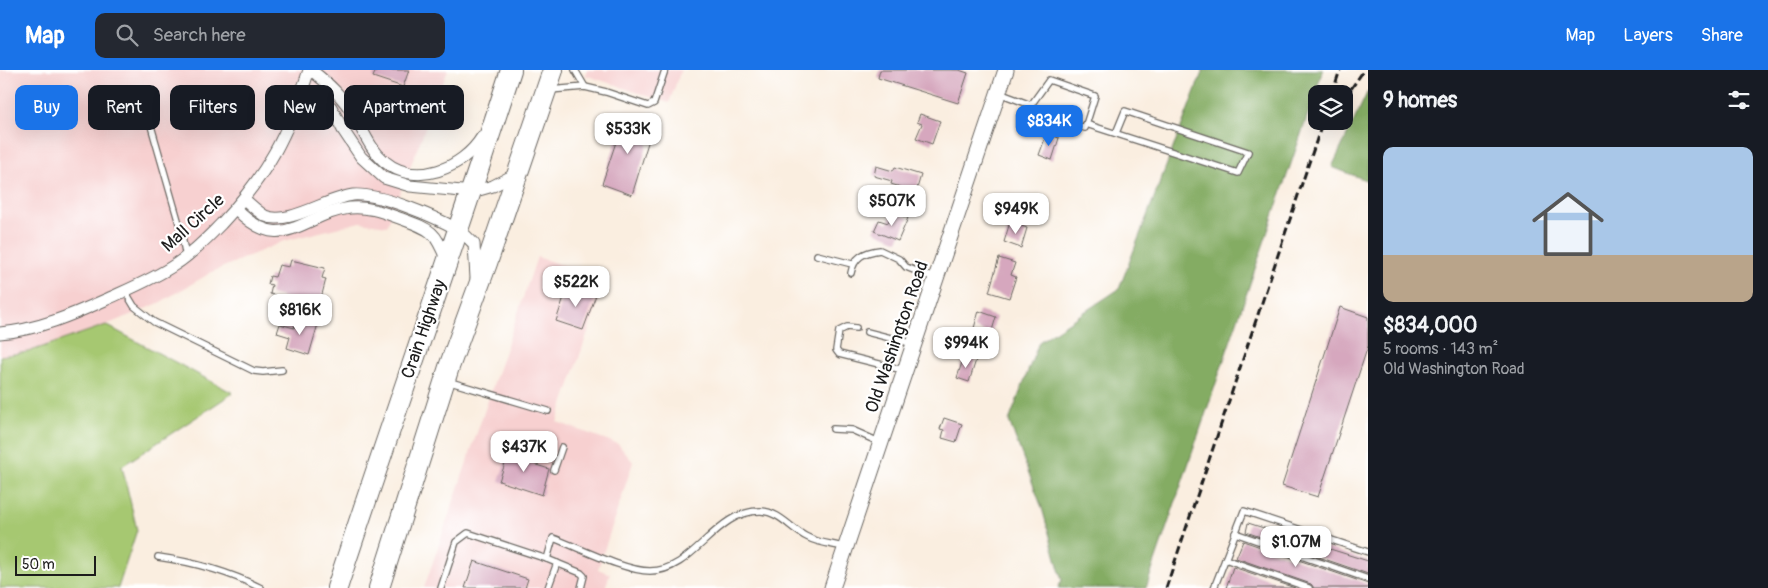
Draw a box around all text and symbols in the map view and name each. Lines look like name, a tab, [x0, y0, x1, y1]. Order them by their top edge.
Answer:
search box	[95, 13, 445, 58]
text: Map	[25, 21, 65, 50]
icon: search	[113, 21, 141, 49]
text: Search here	[153, 23, 246, 47]
text: Map	[1566, 24, 1595, 47]
text: Layers	[1623, 24, 1673, 47]
text: Share	[1701, 24, 1743, 47]
chip: Buy	[15, 85, 78, 130]
chip: Rent	[88, 85, 160, 130]
chip: Filters	[170, 85, 255, 130]
chip: New	[265, 85, 334, 130]
chip: Apartment	[344, 85, 464, 130]
map controls	[1308, 85, 1353, 130]
button: layers	[1308, 85, 1353, 130]
icon: filters	[1725, 86, 1753, 114]
text: 9 homes	[1383, 87, 1457, 114]
pin: $834K	[1014, 104, 1084, 147]
text: $834K	[1027, 111, 1071, 131]
pin: $533K	[593, 112, 663, 155]
text: $533K	[606, 119, 650, 139]
icon: home	[1523, 179, 1613, 269]
pin: $507K	[857, 184, 927, 227]
street label: Mall Circle	[157, 189, 229, 257]
text: $507K	[869, 191, 915, 211]
pin: $949K	[981, 192, 1051, 235]
text: $949K	[994, 199, 1038, 219]
street label: Old Washington Road	[860, 258, 934, 416]
pin: $522K	[541, 266, 611, 308]
text: $522K	[554, 272, 598, 292]
street label: Crain Highway	[396, 276, 452, 382]
pin: $816K	[265, 294, 335, 336]
text: $816K	[279, 300, 321, 320]
text: $834,000	[1383, 312, 1477, 339]
pin: $994K	[931, 326, 1001, 369]
text: $994K	[944, 333, 988, 353]
text: 5 rooms · 143 m²	[1383, 339, 1498, 359]
text: Old Washington Road	[1383, 359, 1525, 379]
pin: $437K	[489, 430, 559, 473]
text: $437K	[502, 437, 547, 457]
pin: $1.07M	[1255, 526, 1337, 568]
text: $1.07M	[1271, 532, 1321, 552]
scale bar	[15, 553, 96, 576]
text: 50 m	[22, 556, 55, 573]

